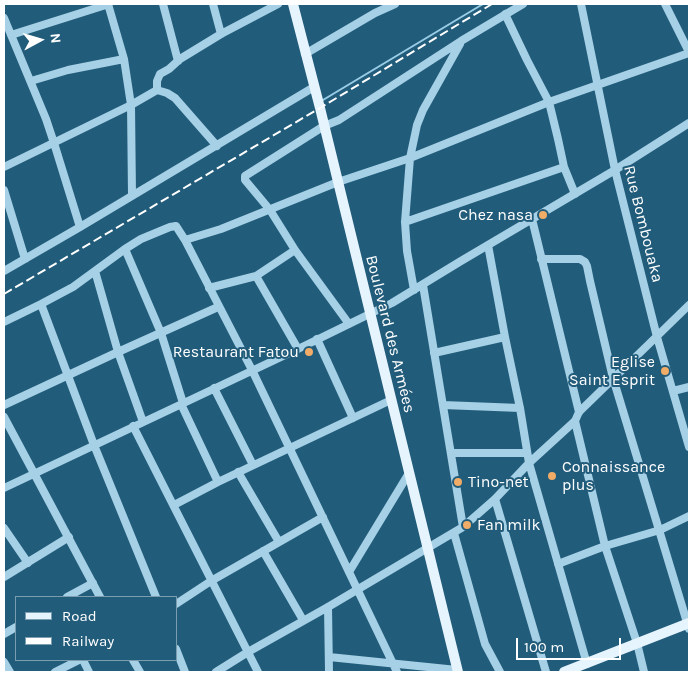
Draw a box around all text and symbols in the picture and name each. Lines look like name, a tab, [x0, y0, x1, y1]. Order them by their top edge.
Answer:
north arrow	[15, 15, 65, 65]
text: N	[46, 32, 64, 44]
street label: Rue Bombouaka	[619, 164, 667, 284]
place label: Chez nasa	[458, 205, 533, 225]
marker: Chez nasa	[537, 209, 549, 221]
street label: Boulevard des Armées	[361, 253, 419, 415]
place label: Restaurant Fatou	[173, 342, 299, 362]
marker: Restaurant Fatou	[303, 346, 315, 358]
place label: Eglise Saint Esprit	[569, 352, 655, 390]
marker: Eglise Saint Esprit	[659, 365, 671, 377]
place label: Connaissance plus	[562, 457, 665, 495]
marker: Connaissance plus	[546, 470, 558, 482]
place label: Tino-net	[468, 472, 529, 492]
marker: Tino-net	[452, 476, 464, 488]
place label: Fan milk	[477, 515, 540, 535]
marker: Fan milk	[461, 519, 473, 531]
legend	[15, 596, 178, 661]
text: Road	[62, 607, 97, 625]
scale bar	[518, 628, 623, 660]
text: Railway	[62, 632, 114, 650]
text: 100 m	[524, 638, 564, 656]

